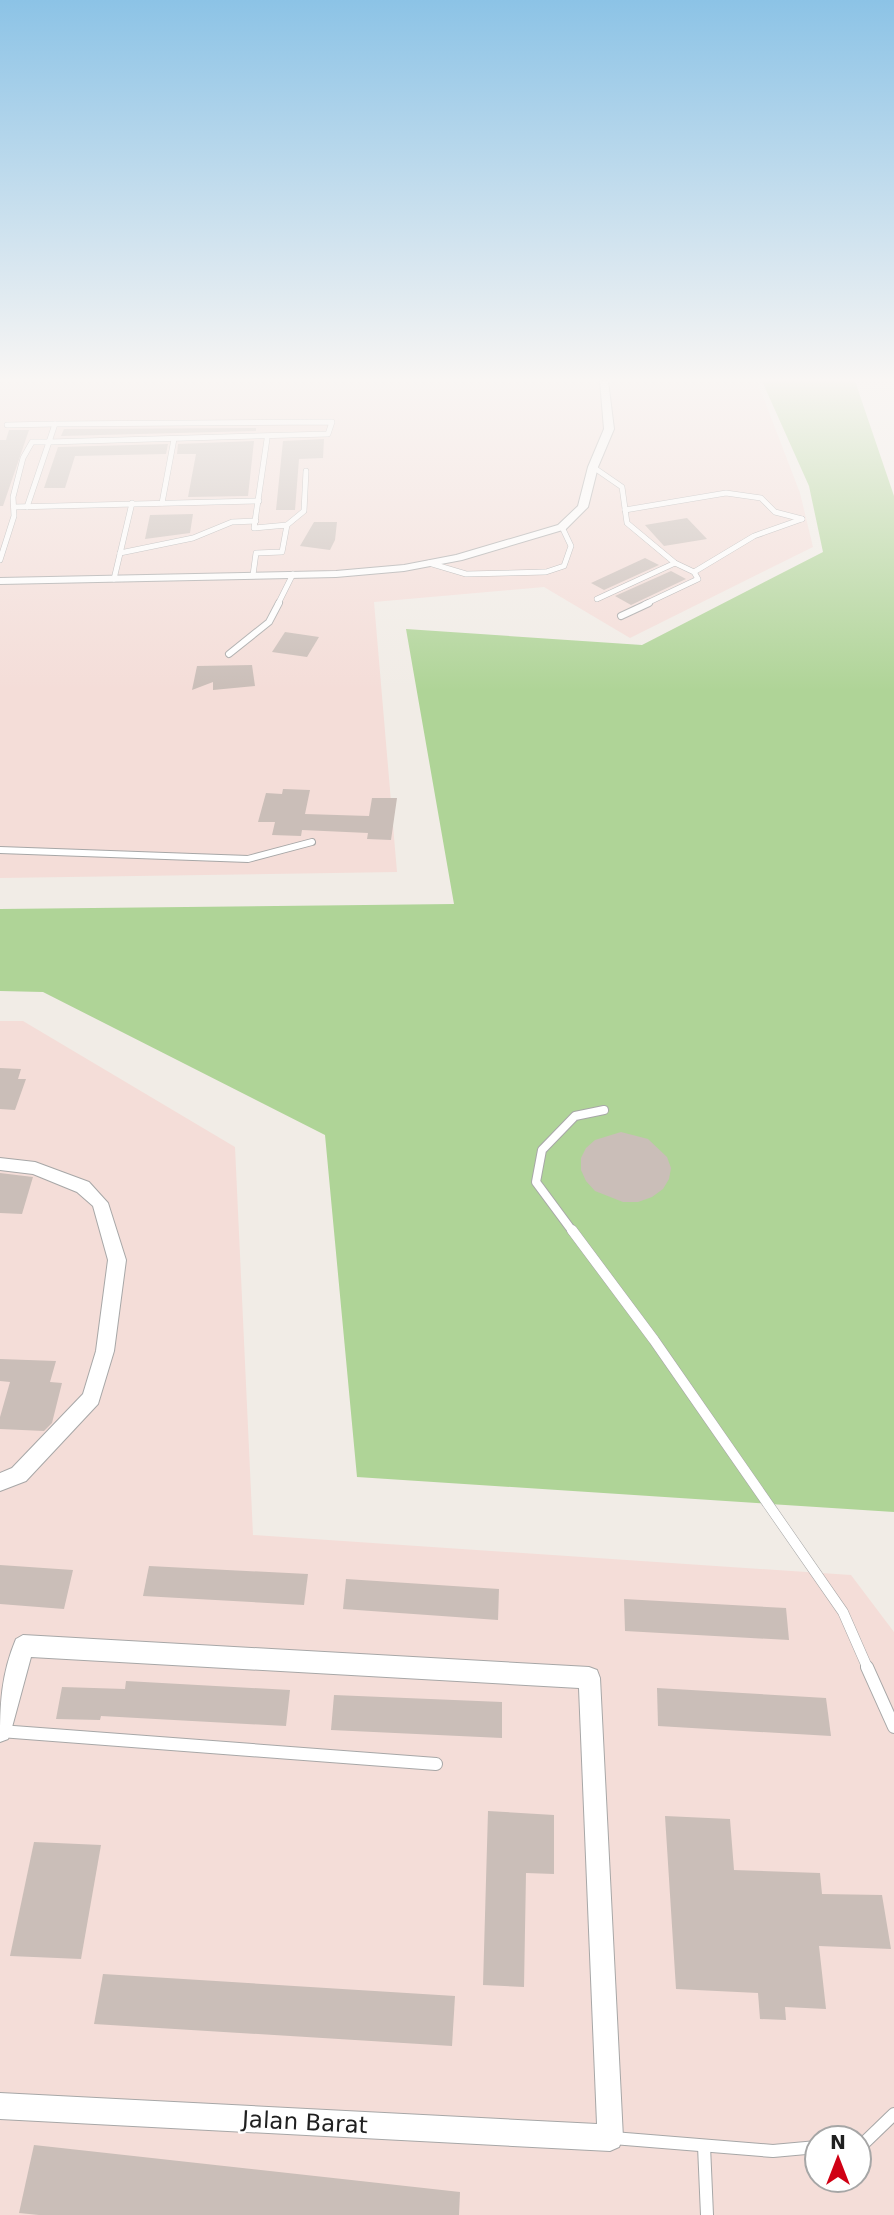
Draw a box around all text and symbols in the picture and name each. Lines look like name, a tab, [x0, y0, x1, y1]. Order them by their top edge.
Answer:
street label: Jalan Barat	[240, 2106, 368, 2138]
north arrow	[803, 2124, 873, 2194]
text: N	[830, 2131, 846, 2153]

